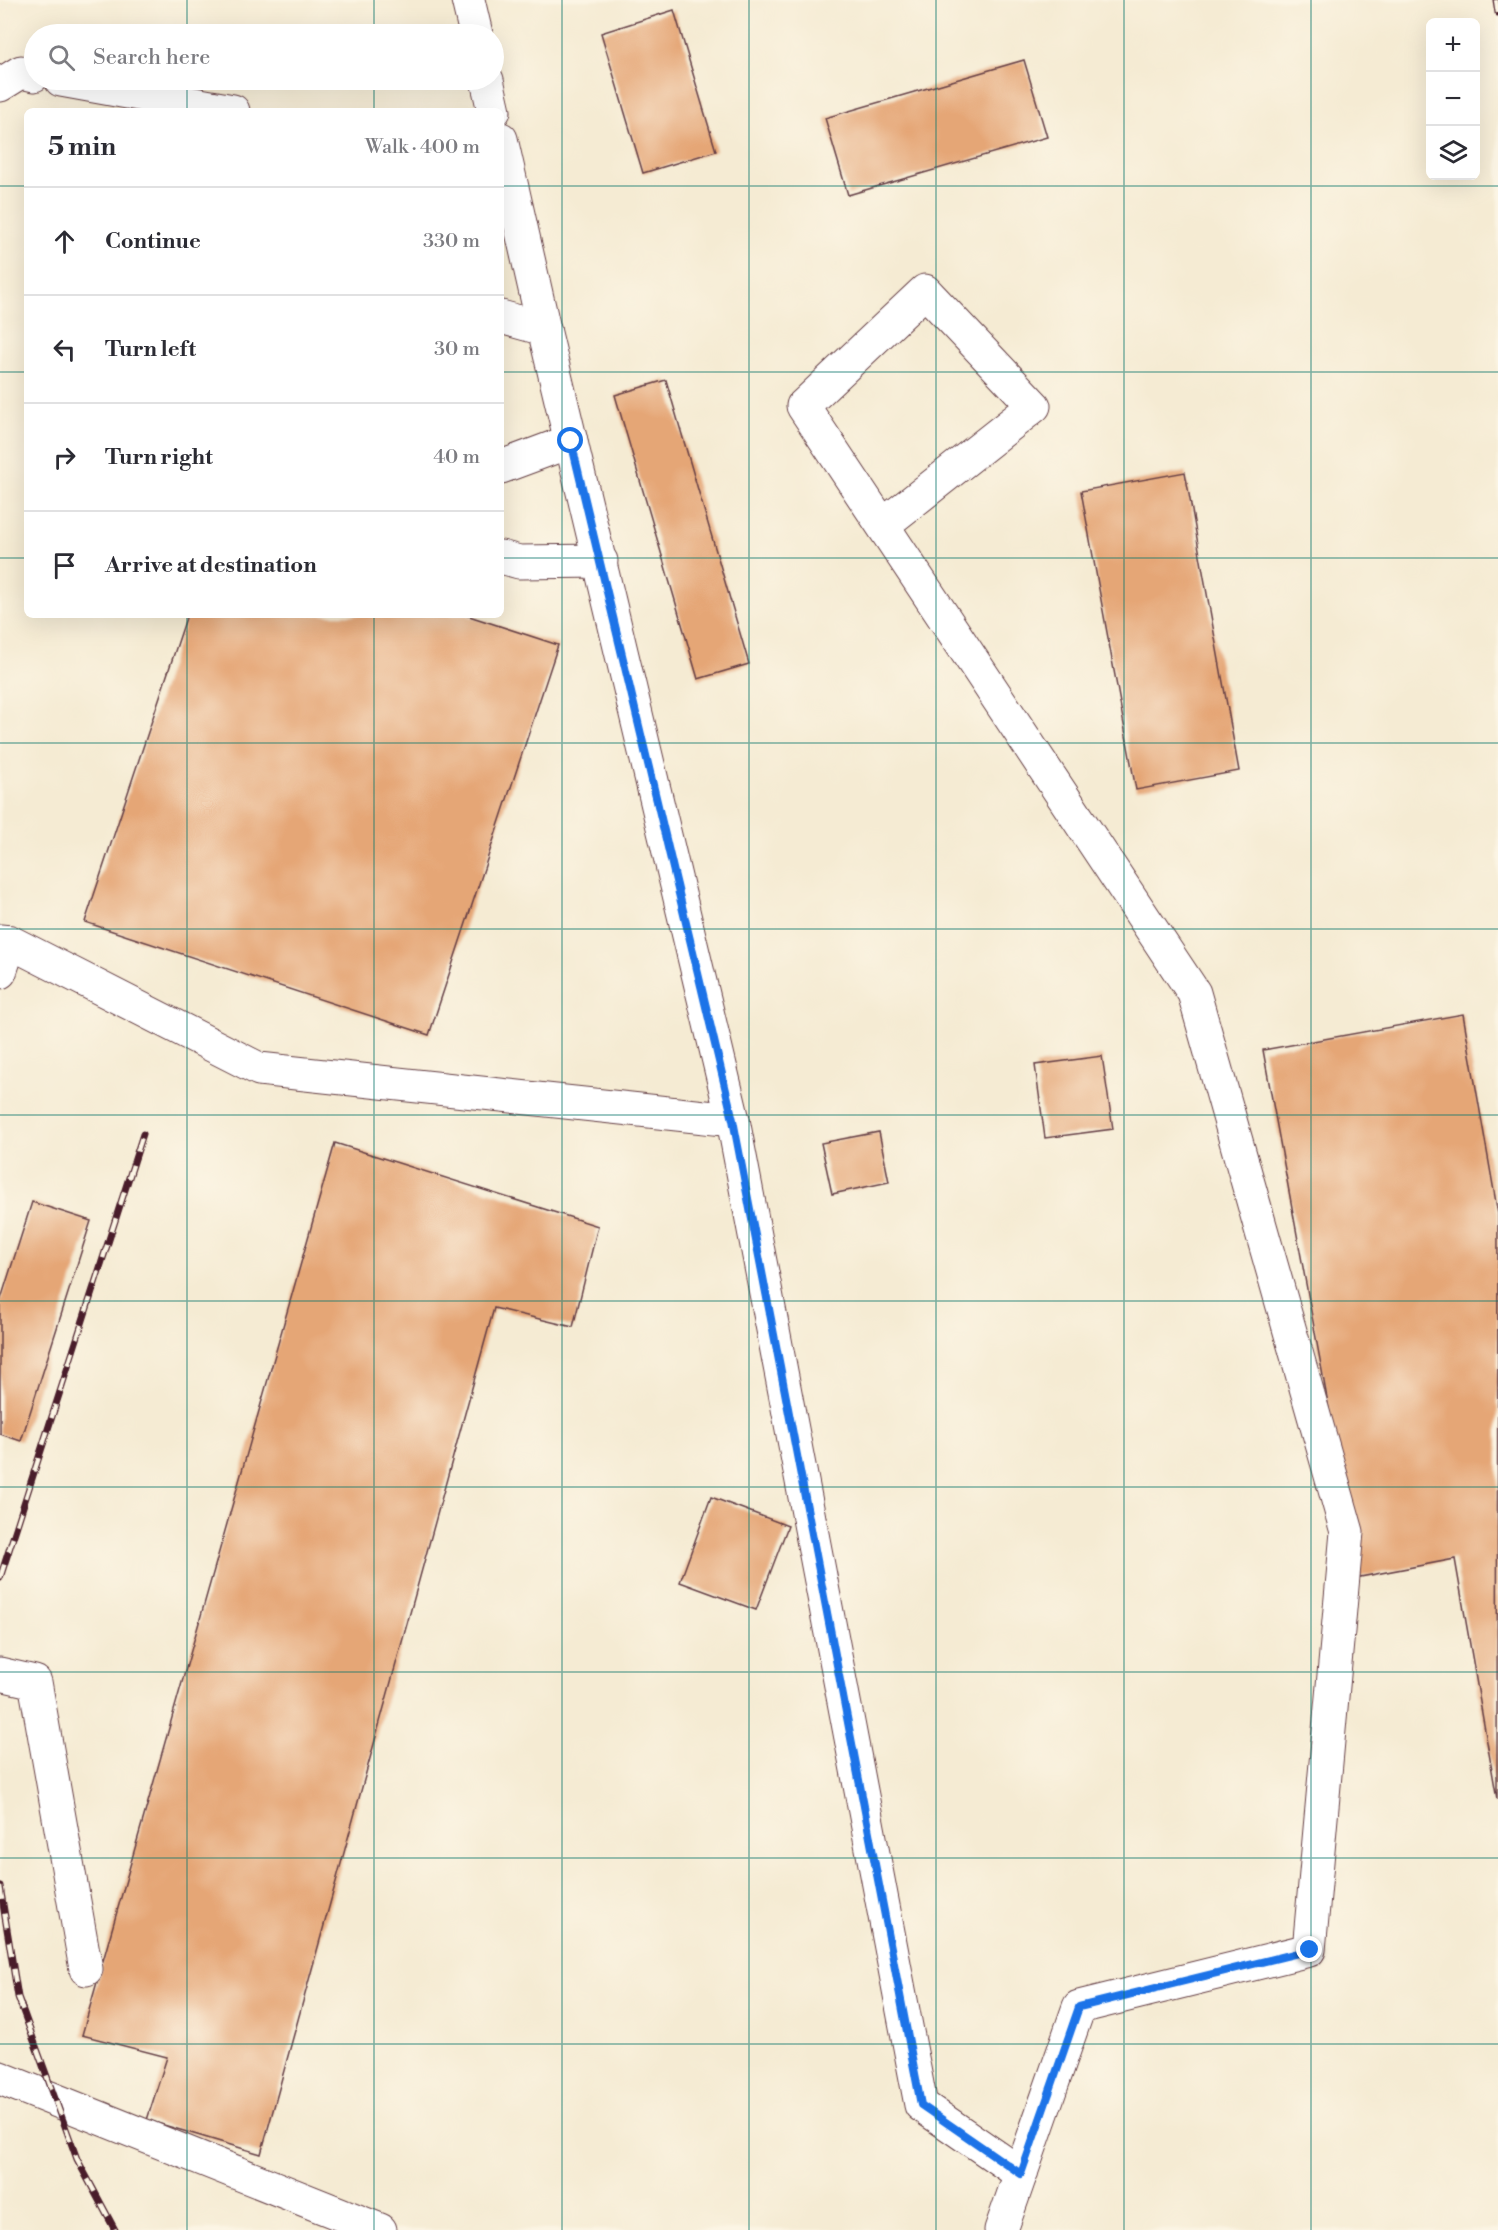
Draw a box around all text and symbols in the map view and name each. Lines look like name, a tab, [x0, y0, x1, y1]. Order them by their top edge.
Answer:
map controls	[1426, 18, 1480, 180]
button: +	[1426, 18, 1480, 72]
search box	[24, 24, 504, 90]
icon: search	[45, 41, 78, 74]
text: Search here	[93, 44, 210, 71]
button: −	[1426, 72, 1480, 126]
button: layers	[1426, 126, 1480, 180]
text: 5 min	[48, 131, 116, 163]
text: Walk · 400 m	[365, 135, 480, 160]
icon: ahead	[48, 225, 81, 258]
text: Continue	[105, 228, 201, 255]
text: 330 m	[423, 229, 480, 254]
icon: left	[48, 333, 81, 366]
text: Turn left	[105, 336, 196, 363]
text: 30 m	[434, 337, 480, 362]
route start	[557, 427, 583, 453]
icon: right	[48, 441, 81, 474]
text: Turn right	[105, 444, 213, 471]
text: 40 m	[433, 445, 480, 470]
icon: arrive	[48, 549, 81, 582]
text: Arrive at destination	[105, 552, 317, 579]
route end	[1296, 1936, 1322, 1962]

